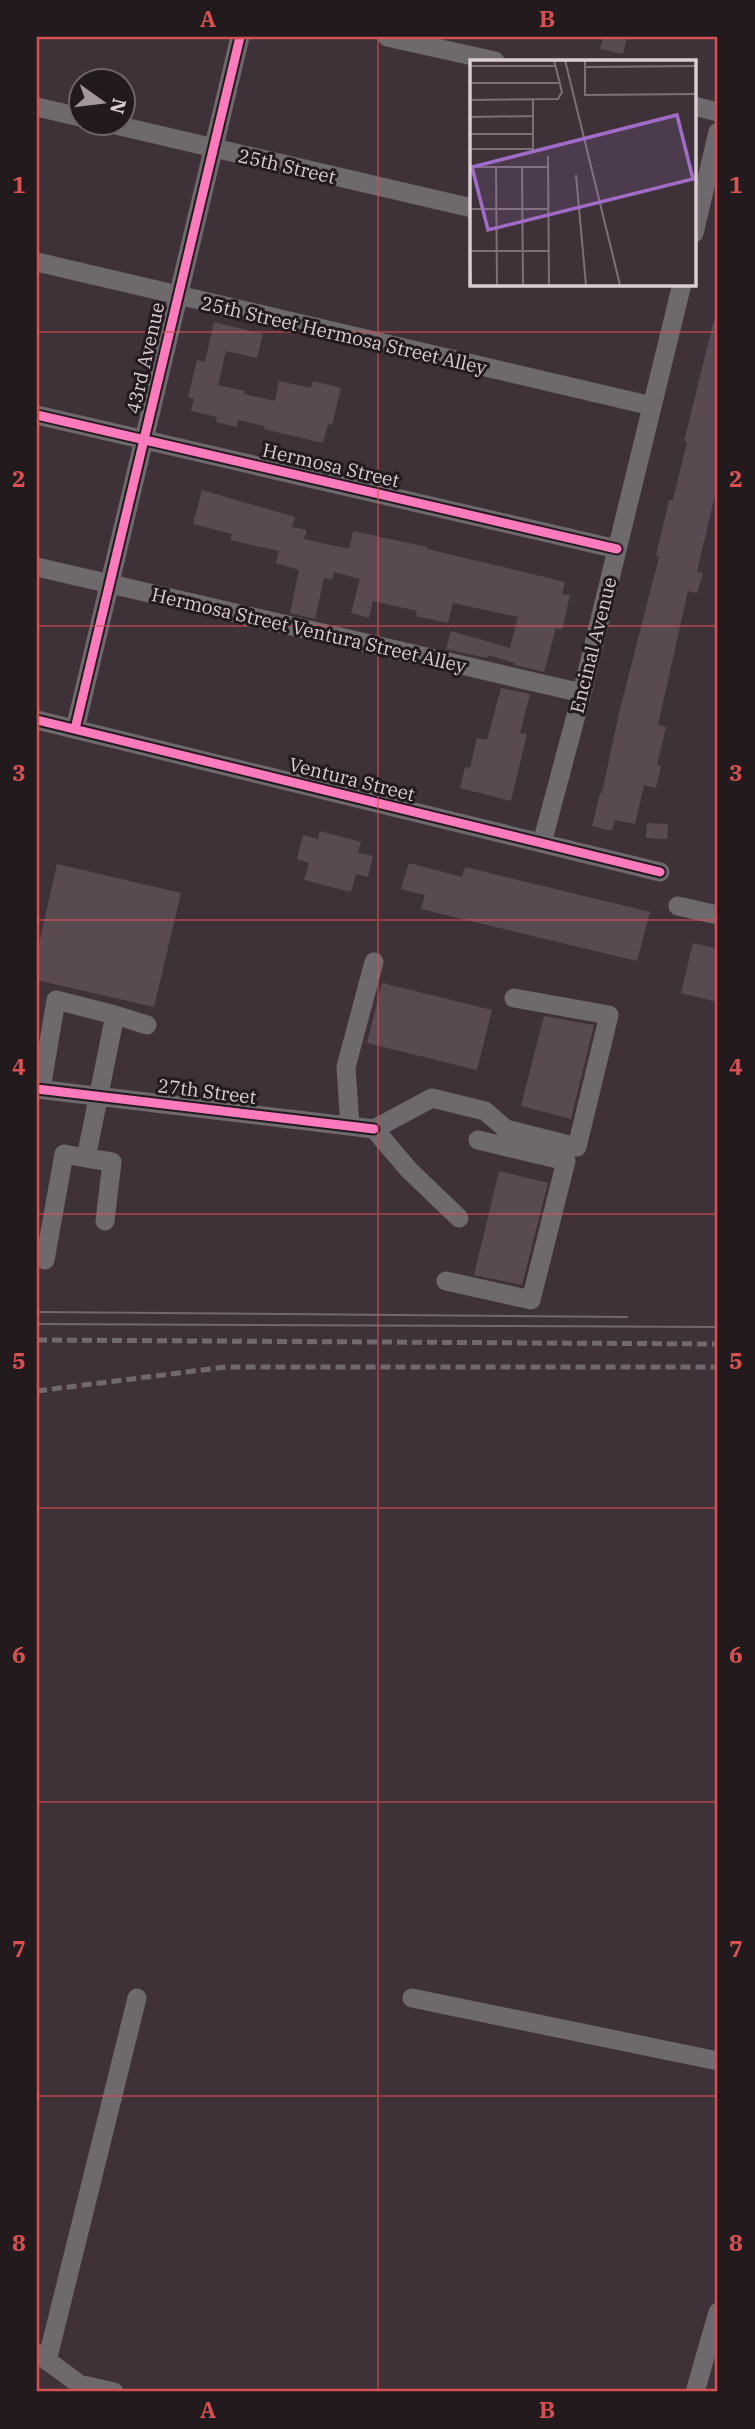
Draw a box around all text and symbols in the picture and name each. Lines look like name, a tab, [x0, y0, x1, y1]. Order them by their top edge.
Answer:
text: A	[200, 3, 216, 33]
text: B	[539, 3, 555, 33]
inset map	[470, 60, 696, 285]
north arrow	[66, 66, 136, 136]
text: N	[105, 96, 132, 116]
street label: 25th Street	[236, 143, 338, 189]
text: 1	[12, 169, 26, 199]
text: 1	[729, 169, 743, 199]
street label: 25th Street Hermosa Street Alley	[199, 290, 490, 380]
street label: 43rd Avenue	[120, 300, 170, 416]
street label: Hermosa Street	[260, 438, 402, 492]
text: 2	[12, 463, 26, 493]
text: 2	[729, 463, 743, 493]
street label: Encinal Avenue	[564, 574, 622, 716]
street label: Hermosa Street Ventura Street Alley	[149, 582, 469, 678]
street label: Ventura Street	[287, 752, 418, 806]
text: 3	[12, 757, 26, 787]
text: 3	[729, 757, 743, 787]
text: 4	[12, 1051, 26, 1081]
text: 4	[729, 1051, 743, 1081]
street label: 27th Street	[156, 1073, 258, 1109]
text: 5	[12, 1345, 26, 1375]
text: 5	[729, 1345, 743, 1375]
text: 6	[12, 1639, 26, 1669]
text: 6	[729, 1639, 743, 1669]
text: 7	[12, 1933, 26, 1963]
text: 7	[729, 1933, 743, 1963]
text: 8	[12, 2227, 26, 2257]
text: 8	[729, 2227, 743, 2257]
text: A	[200, 2394, 216, 2424]
text: B	[539, 2394, 555, 2424]

